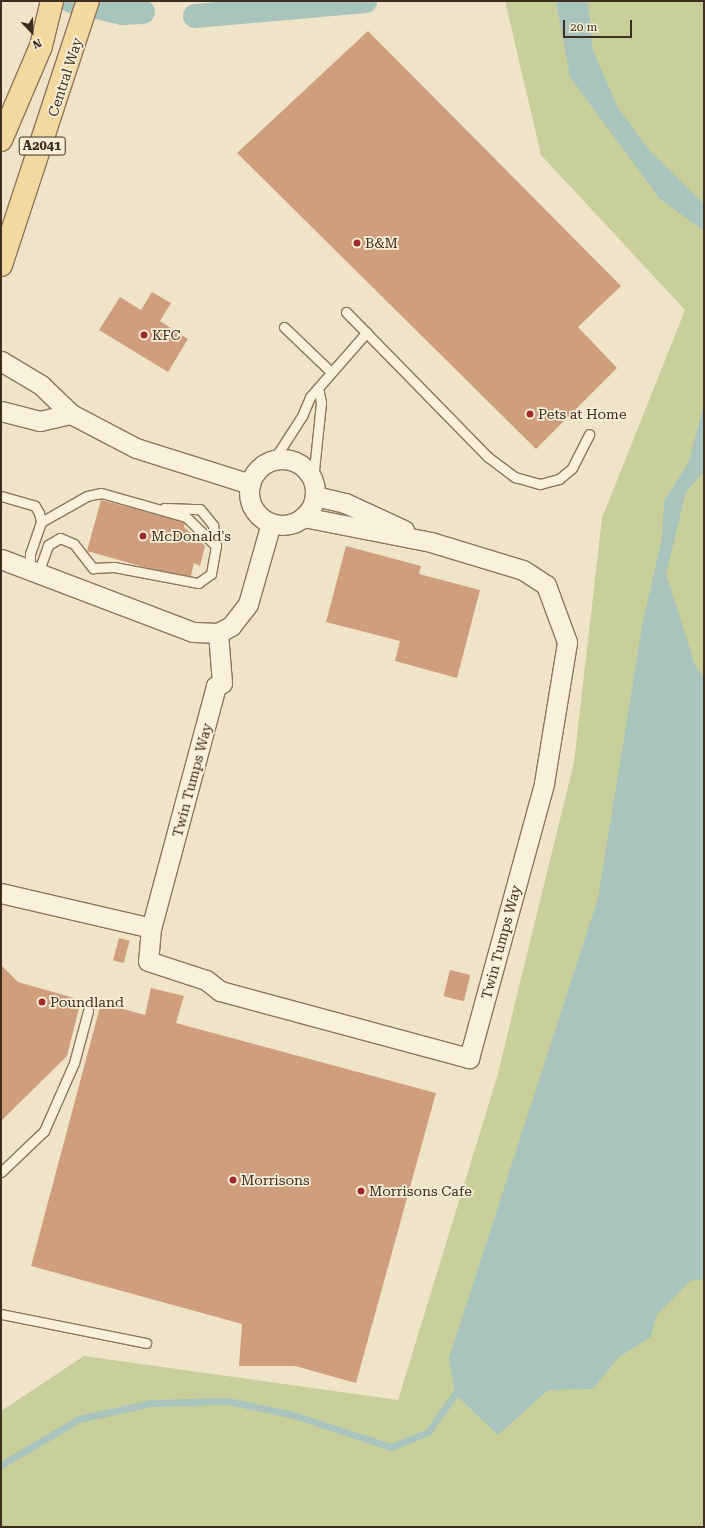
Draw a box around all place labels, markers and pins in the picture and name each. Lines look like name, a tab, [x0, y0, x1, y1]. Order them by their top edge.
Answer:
place label: B&M	[365, 235, 398, 251]
marker: B&M	[352, 238, 362, 248]
place label: KFC	[152, 327, 181, 343]
marker: KFC	[139, 330, 149, 340]
place label: Pets at Home	[538, 406, 627, 422]
marker: Pets at Home	[525, 409, 535, 419]
place label: McDonald's	[151, 528, 231, 544]
marker: McDonald's	[138, 531, 148, 541]
place label: Poundland	[50, 994, 124, 1010]
marker: Poundland	[37, 997, 47, 1007]
place label: Morrisons	[241, 1172, 310, 1188]
marker: Morrisons	[228, 1175, 238, 1185]
place label: Morrisons Cafe	[369, 1183, 472, 1199]
marker: Morrisons Cafe	[356, 1186, 366, 1196]

